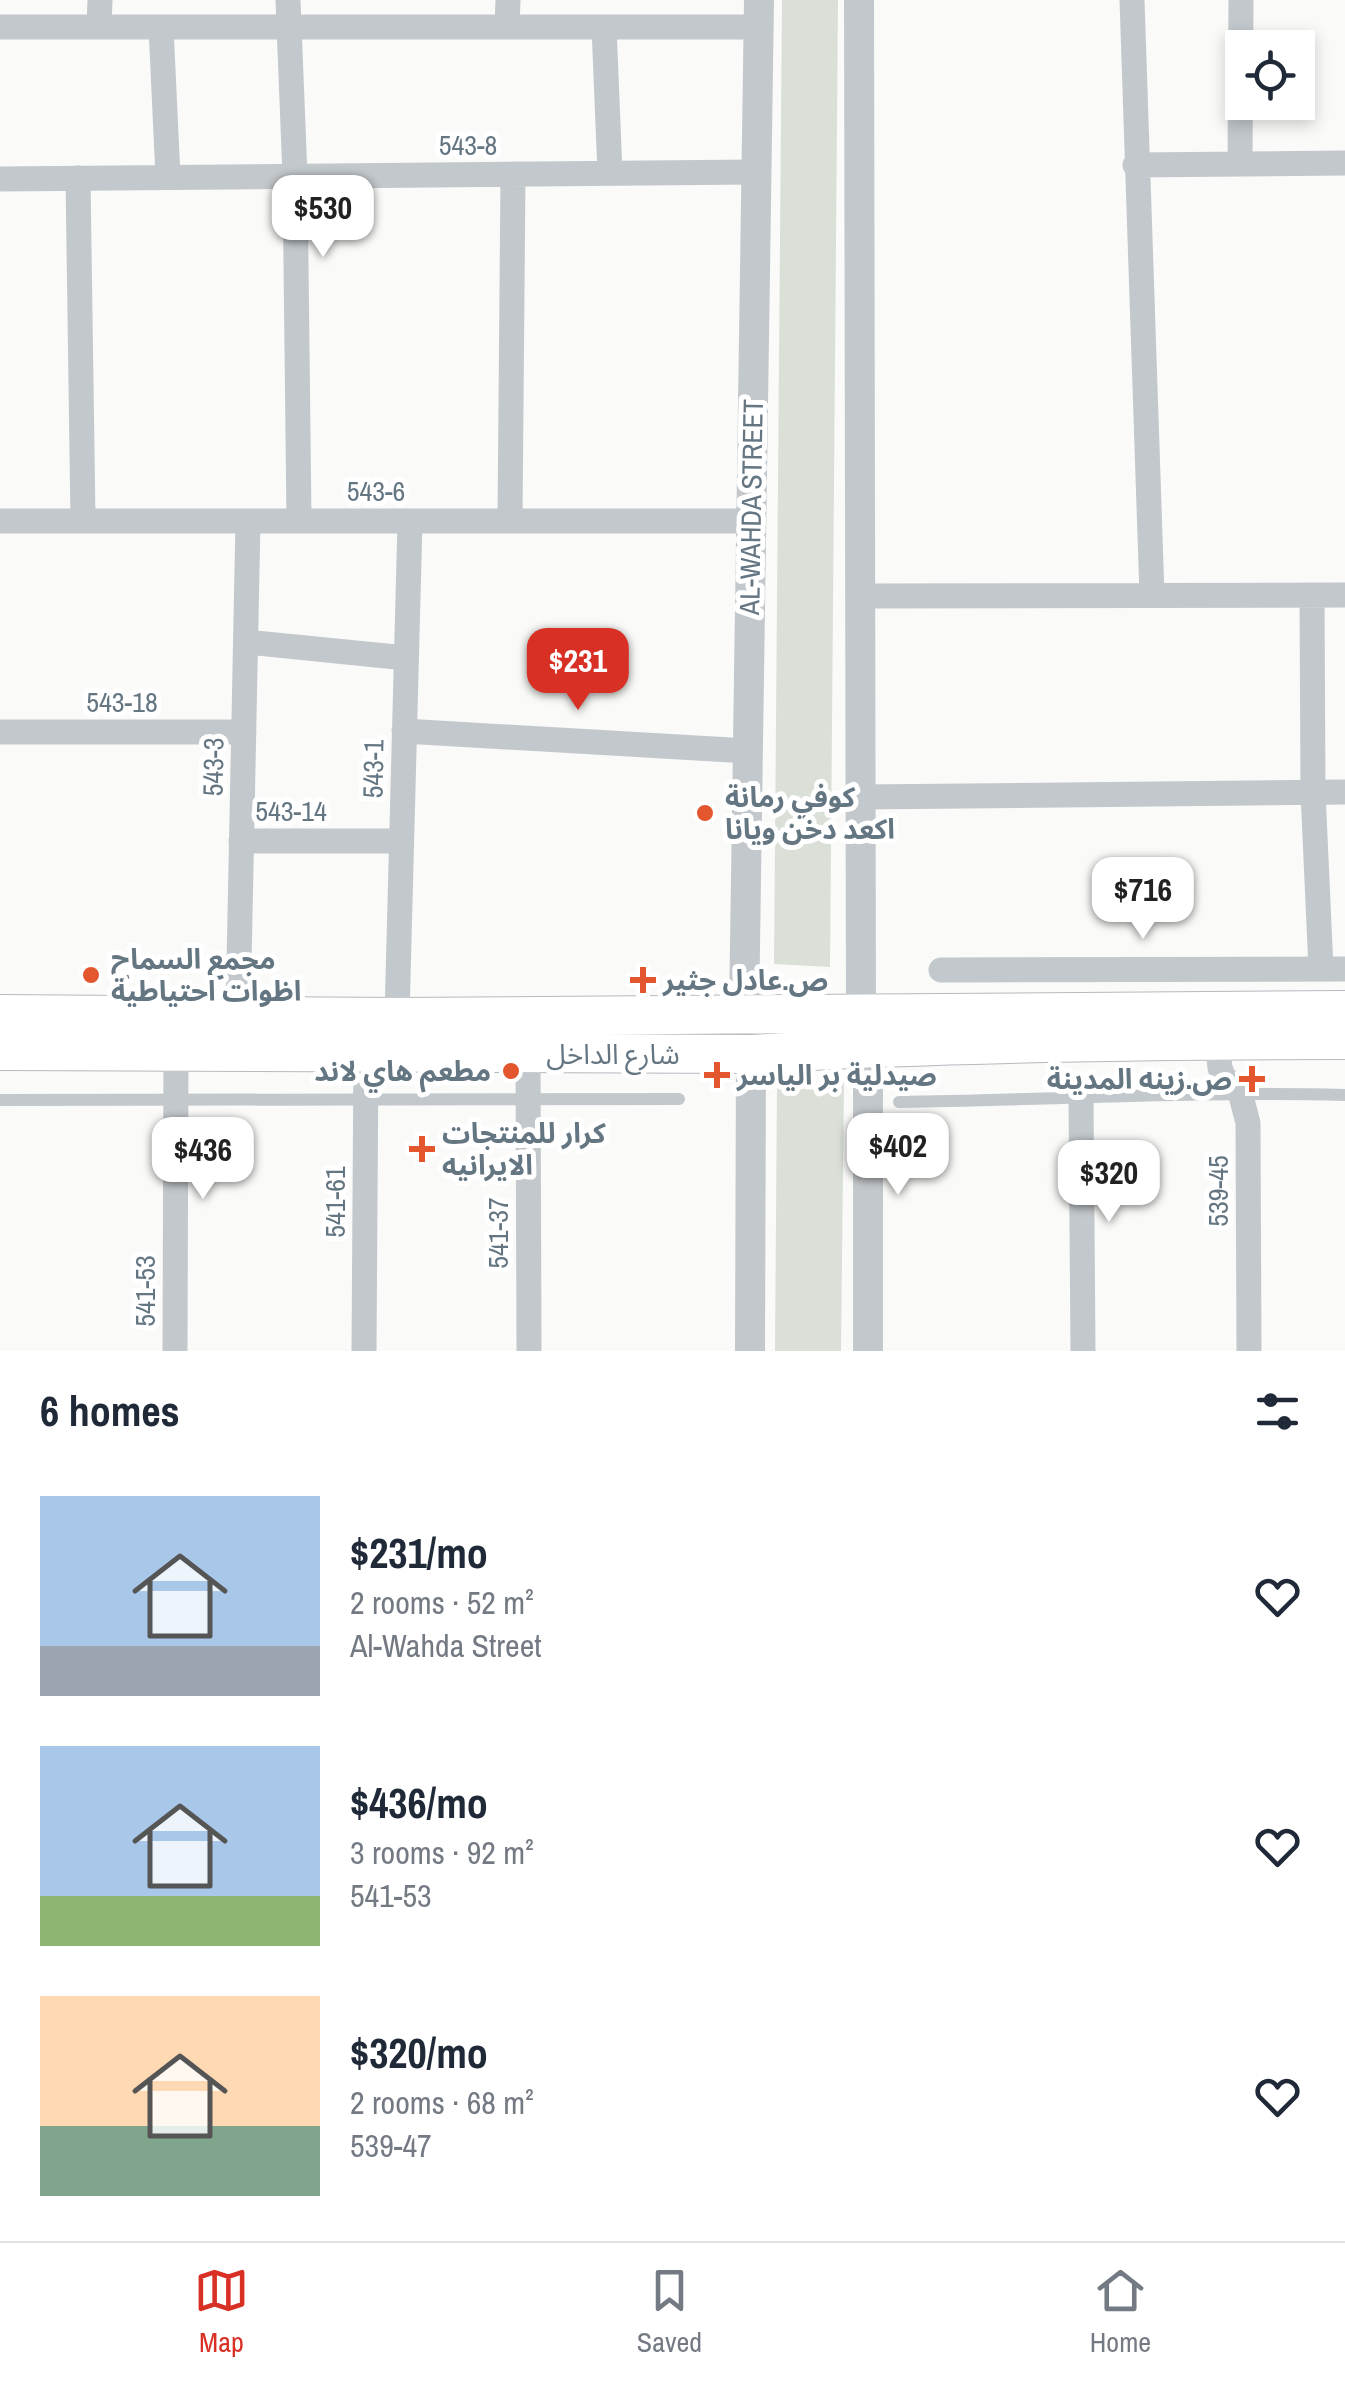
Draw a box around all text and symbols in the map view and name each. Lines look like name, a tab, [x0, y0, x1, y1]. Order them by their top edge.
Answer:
map controls	[1225, 30, 1315, 120]
button: locate	[1225, 30, 1315, 120]
street label: 543-8	[439, 126, 497, 164]
pin: $530	[264, 175, 382, 260]
text: $530	[294, 186, 352, 229]
street label: AL-WAHDA STREET	[730, 399, 772, 616]
street label: 543-6	[347, 472, 405, 510]
pin: $231	[519, 628, 637, 713]
text: $231	[549, 639, 607, 682]
street label: 543-18	[86, 683, 158, 721]
street label: 543-3	[193, 737, 233, 797]
street label: 543-1	[353, 739, 393, 799]
place label: كوفي رمانة اكعد دخن ويانا	[725, 778, 895, 848]
street label: 543-14	[255, 792, 327, 830]
marker: كوفي رمانة اكعد دخن ويانا	[694, 802, 716, 824]
pin: $716	[1084, 857, 1202, 942]
text: $716	[1114, 868, 1172, 911]
place label: مجمع السماح اظوات احتياطية	[111, 940, 301, 1010]
place label: ص.عادل جثير	[662, 961, 828, 999]
marker: مجمع السماح اظوات احتياطية	[80, 964, 102, 986]
marker: ص.عادل جثير	[632, 969, 654, 991]
street label: شارع الداخل	[546, 1035, 680, 1075]
place label: مطعم هاي لاند	[314, 1052, 491, 1093]
place label: صيدلية بر الياسر	[736, 1056, 937, 1094]
marker: مطعم هاي لاند	[500, 1060, 522, 1082]
place label: ص.زينه المدينة	[1047, 1060, 1232, 1098]
marker: صيدلية بر الياسر	[706, 1064, 728, 1086]
marker: ص.زينه المدينة	[1241, 1068, 1263, 1090]
pin: $402	[839, 1113, 957, 1198]
place label: كرار للمنتجات الايرانيه	[442, 1114, 606, 1184]
pin: $436	[144, 1117, 262, 1202]
text: $402	[869, 1124, 927, 1167]
text: $436	[174, 1128, 232, 1171]
marker: كرار للمنتجات الايرانيه	[411, 1138, 433, 1160]
pin: $320	[1050, 1140, 1168, 1225]
text: $320	[1080, 1151, 1138, 1194]
street label: 539-45	[1199, 1155, 1237, 1227]
street label: 541-61	[316, 1166, 354, 1238]
street label: 541-37	[479, 1197, 517, 1269]
street label: 541-53	[126, 1255, 164, 1327]
text: 6 homes	[40, 1383, 180, 1439]
icon: filters	[1250, 1384, 1305, 1439]
text: $231/mo	[350, 1525, 488, 1581]
icon: home	[120, 1536, 240, 1656]
icon: heart	[1250, 1569, 1305, 1624]
text: 2 rooms · 52 m²	[350, 1581, 534, 1624]
text: Al-Wahda Street	[350, 1624, 542, 1667]
text: $436/mo	[350, 1775, 488, 1831]
icon: home	[120, 1786, 240, 1906]
icon: heart	[1250, 1819, 1305, 1874]
text: 3 rooms · 92 m²	[350, 1831, 534, 1874]
text: 541-53	[350, 1874, 432, 1917]
text: $320/mo	[350, 2025, 488, 2081]
icon: home	[120, 2036, 240, 2156]
icon: heart	[1250, 2069, 1305, 2124]
text: 2 rooms · 68 m²	[350, 2081, 534, 2124]
text: 539-47	[350, 2124, 432, 2167]
tab: Map	[194, 2263, 249, 2361]
tab: Saved	[637, 2263, 702, 2361]
tab: Home	[1090, 2263, 1151, 2361]

